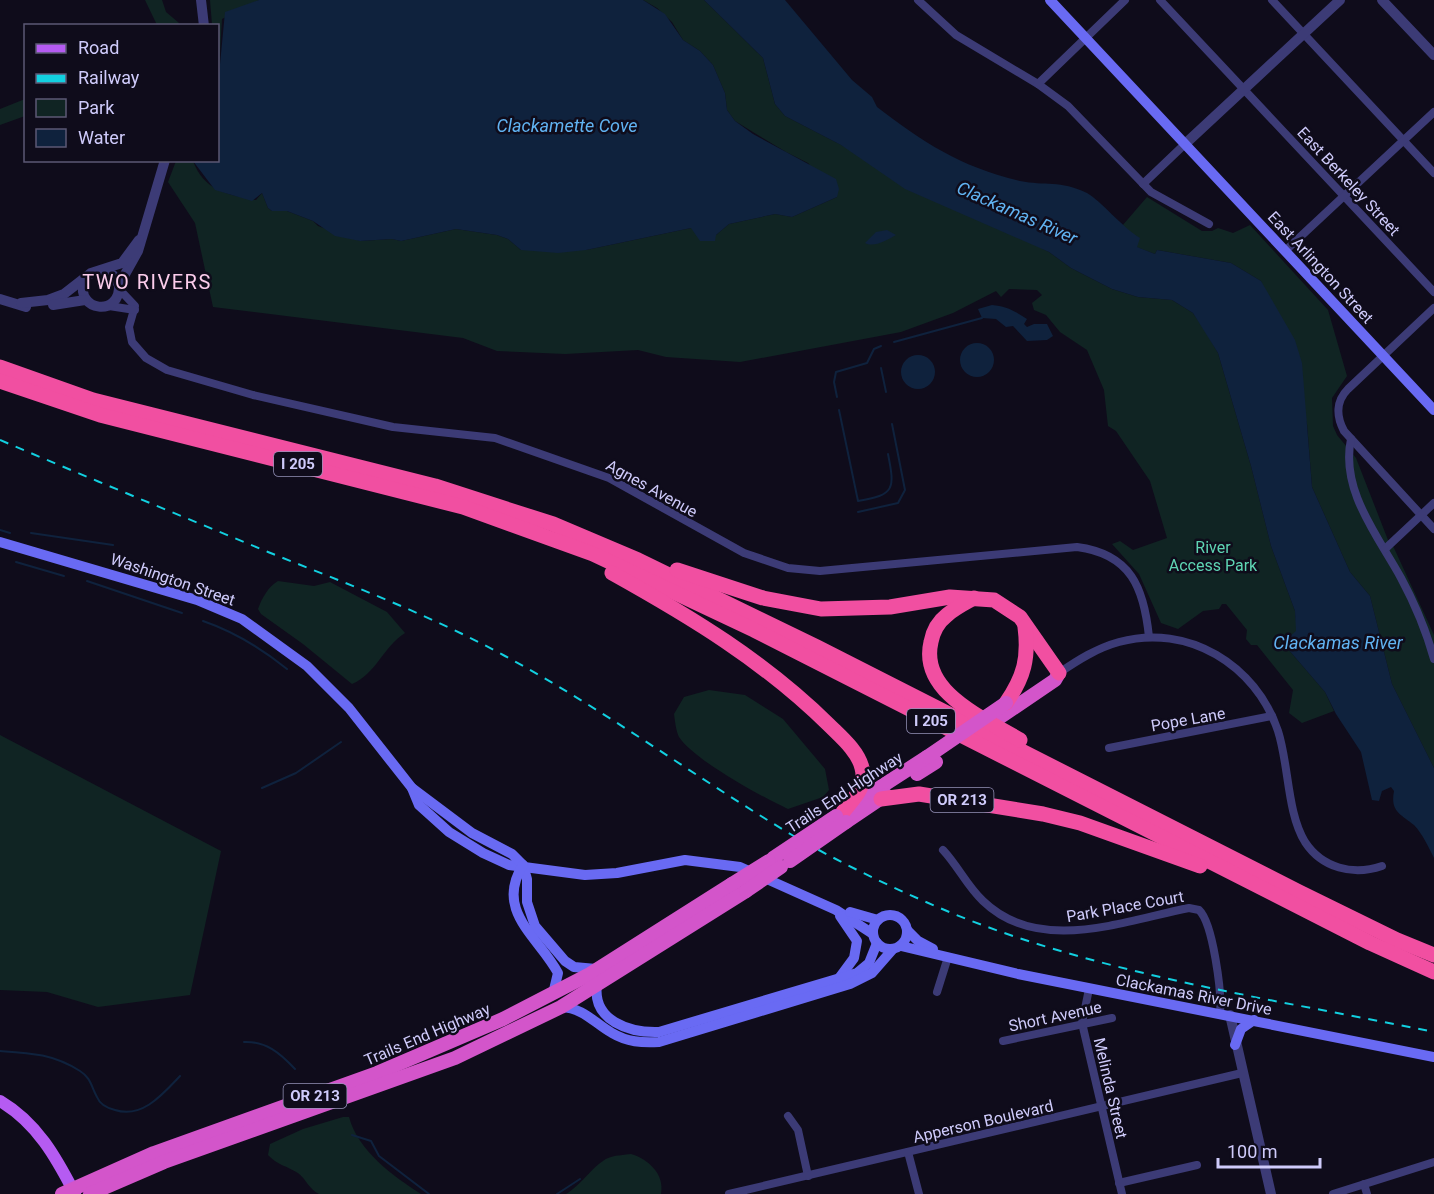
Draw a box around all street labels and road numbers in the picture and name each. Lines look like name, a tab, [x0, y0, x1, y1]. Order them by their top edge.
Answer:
street label: East Berkeley Street	[1293, 123, 1404, 240]
street label: East Arlington Street	[1264, 207, 1377, 327]
road number: I 205	[274, 452, 322, 476]
street label: Agnes Avenue	[603, 456, 701, 521]
street label: Washington Street	[108, 549, 238, 610]
street label: Pope Lane	[1149, 704, 1227, 735]
road number: I 205	[907, 709, 955, 733]
street label: Trails End Highway	[782, 747, 906, 837]
road number: OR 213	[930, 788, 994, 812]
street label: Park Place Court	[1065, 887, 1185, 926]
street label: Clackamas River Drive	[1114, 970, 1273, 1019]
street label: Short Avenue	[1007, 997, 1103, 1036]
street label: Trails End Highway	[361, 999, 493, 1070]
street label: Melinda Street	[1090, 1036, 1131, 1140]
road number: OR 213	[284, 1084, 346, 1108]
street label: Apperson Boulevard	[911, 1096, 1055, 1147]

